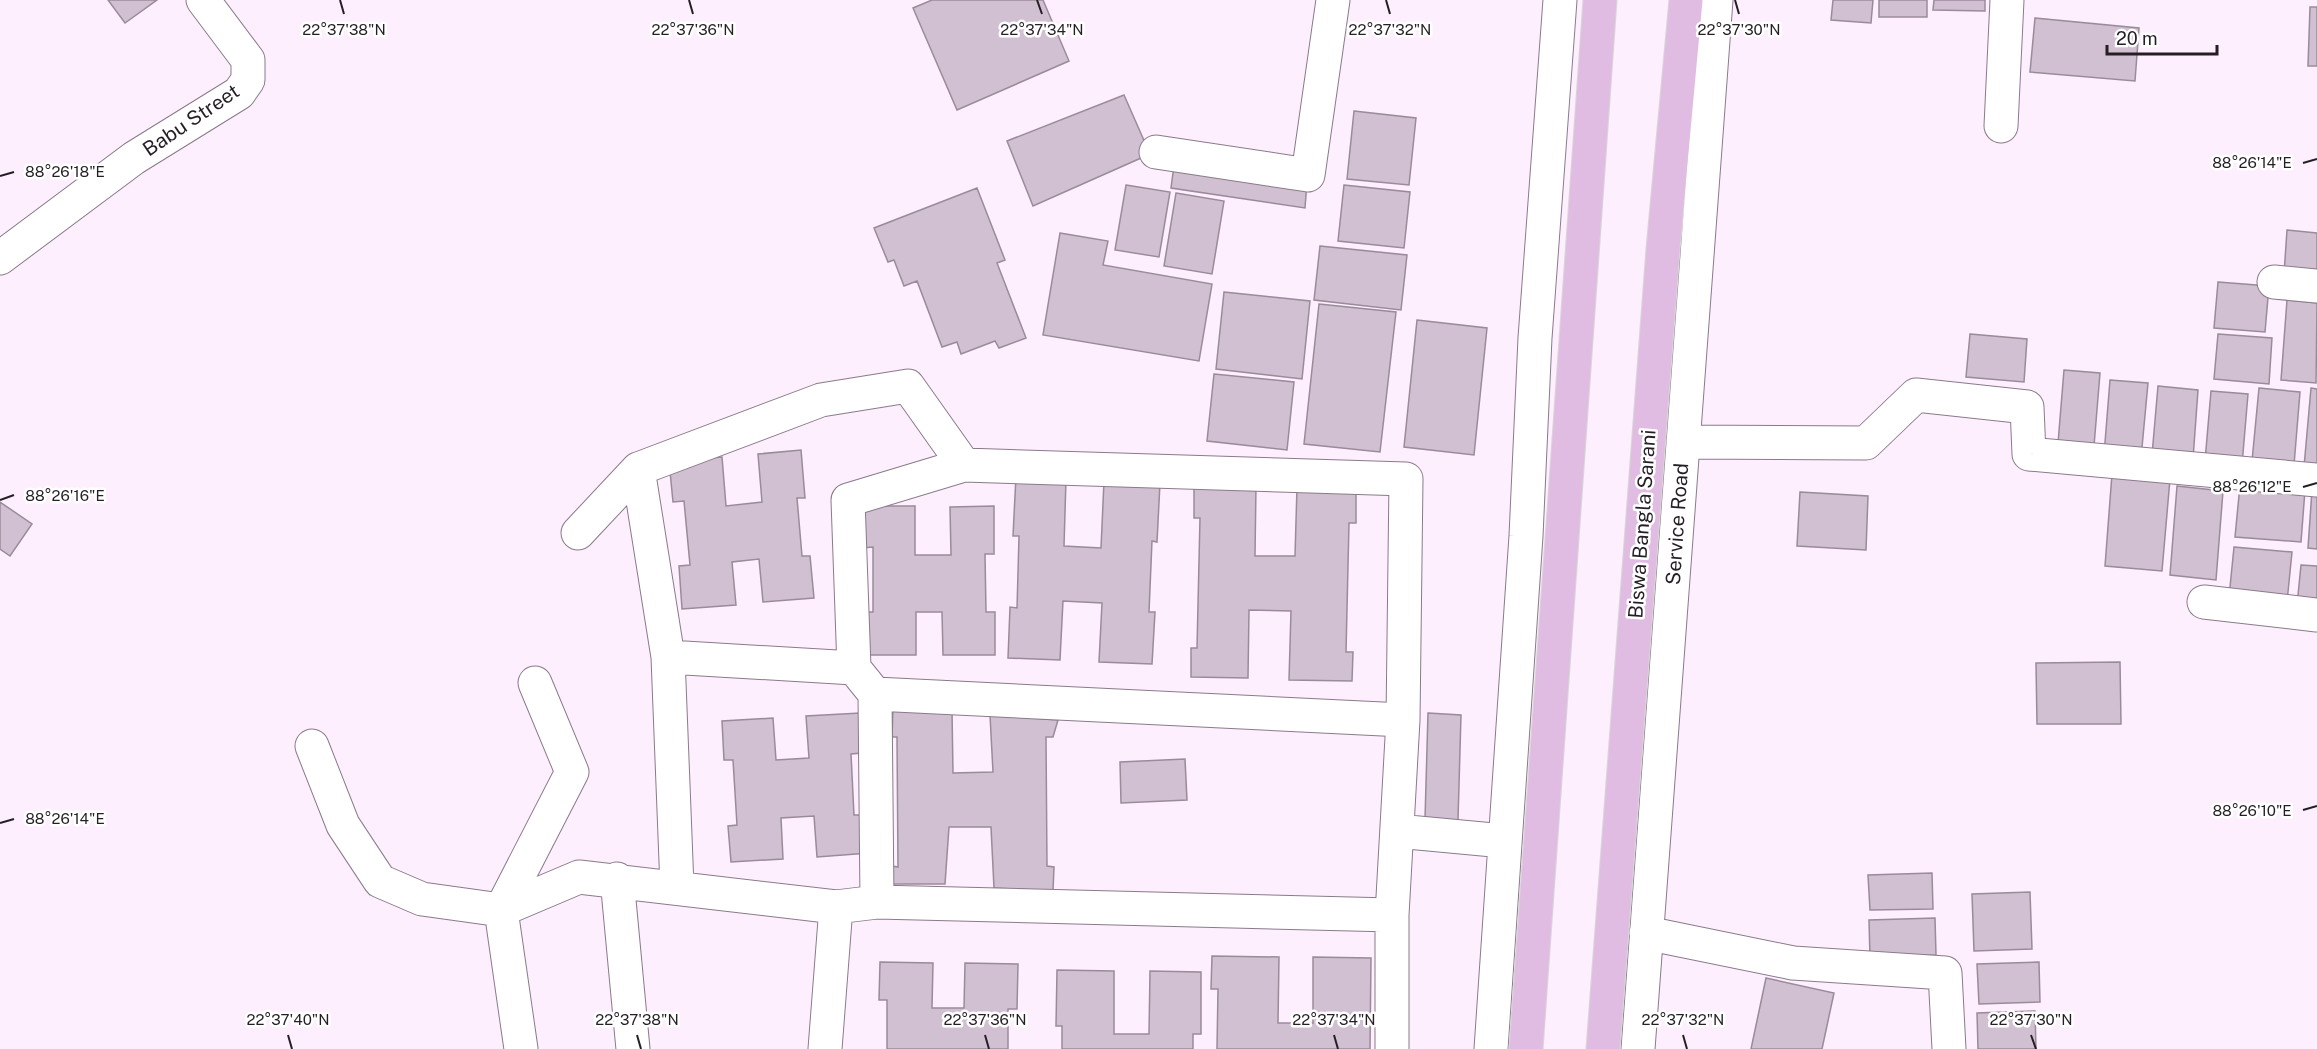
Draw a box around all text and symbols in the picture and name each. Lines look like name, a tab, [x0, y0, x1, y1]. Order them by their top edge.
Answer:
scale bar	[2107, 18, 2216, 56]
text: 22°37'38"N	[302, 21, 386, 38]
text: 22°37'36"N	[651, 21, 735, 38]
text: 22°37'34"N	[1000, 21, 1084, 38]
text: 22°37'32"N	[1349, 21, 1431, 38]
text: 22°37'30"N	[1698, 21, 1780, 38]
text: 20 m	[2116, 28, 2158, 49]
street label: Babu Street	[138, 79, 244, 161]
text: 88°26'14"E	[2212, 154, 2292, 171]
text: 88°26'18"E	[25, 163, 105, 180]
street label: Biswa Bangla Sarani	[1623, 429, 1661, 619]
street label: Service Road	[1661, 462, 1693, 586]
text: 88°26'12"E	[2212, 478, 2292, 495]
text: 88°26'16"E	[25, 487, 105, 504]
text: 88°26'10"E	[2212, 802, 2292, 819]
text: 88°26'14"E	[25, 810, 105, 827]
text: 22°37'40"N	[246, 1011, 330, 1028]
text: 22°37'38"N	[595, 1011, 679, 1028]
text: 22°37'36"N	[943, 1011, 1027, 1028]
text: 22°37'34"N	[1292, 1011, 1376, 1028]
text: 22°37'32"N	[1642, 1011, 1724, 1028]
text: 22°37'30"N	[1990, 1011, 2072, 1028]

